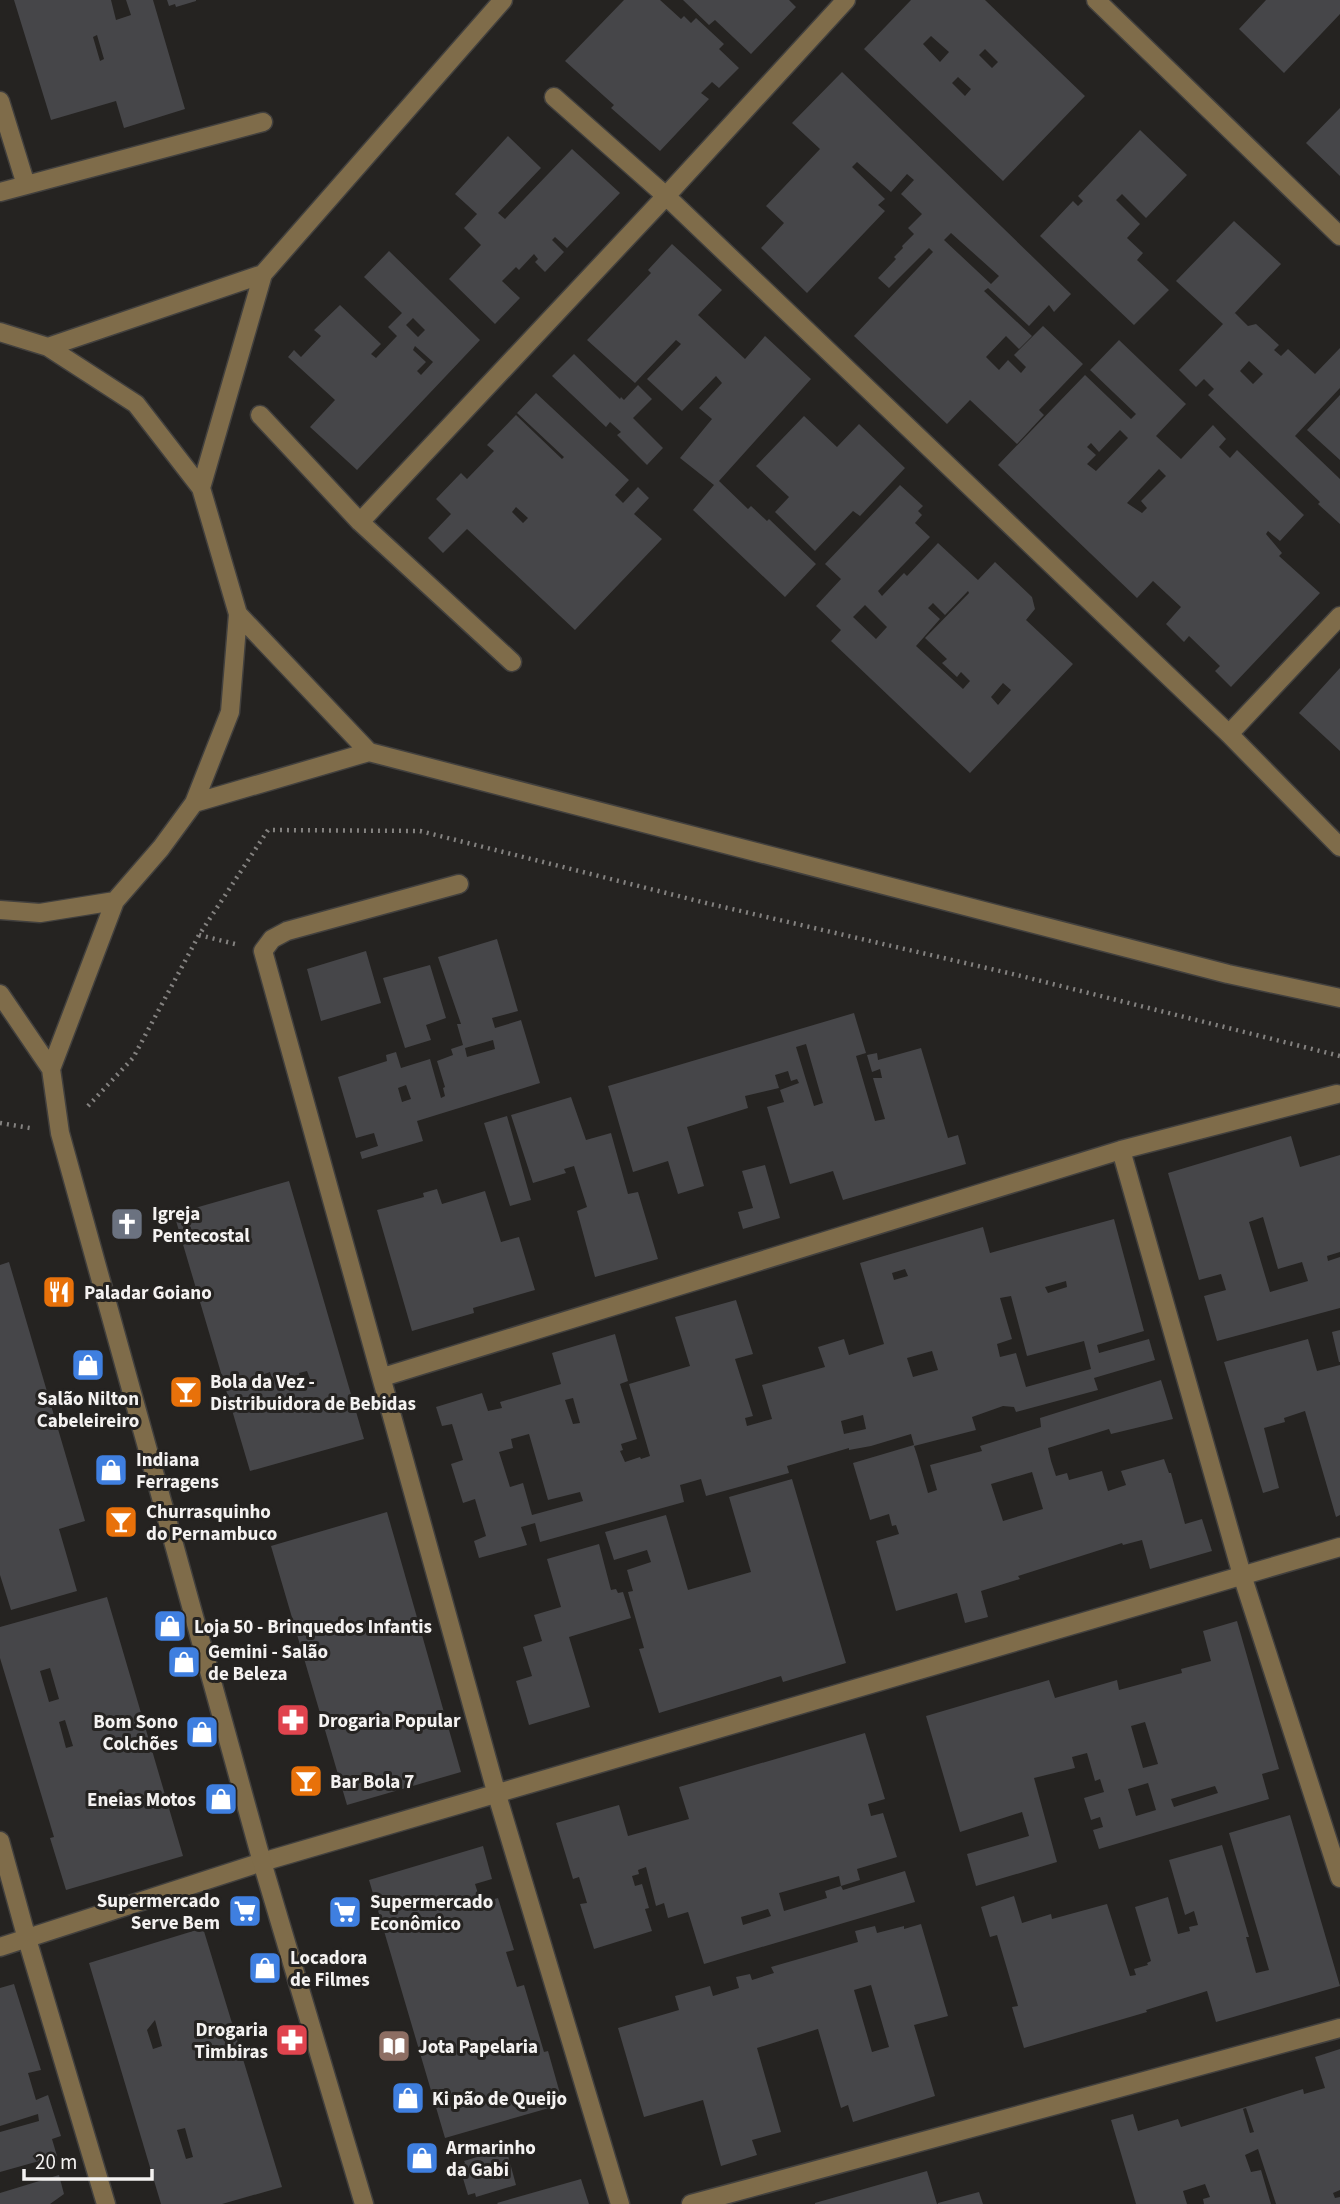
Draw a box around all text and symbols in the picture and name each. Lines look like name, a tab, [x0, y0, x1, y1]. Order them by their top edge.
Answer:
place label: Igreja Pentecostal	[152, 1201, 250, 1250]
church icon: Igreja Pentecostal	[108, 1205, 146, 1243]
restaurant icon: Paladar Goiano	[40, 1273, 78, 1311]
place label: Paladar Goiano	[84, 1280, 212, 1307]
shop icon: Salão Nilton Cabeleireiro	[69, 1346, 107, 1384]
place label: Bola da Vez - Distribuidora de Bebidas	[210, 1369, 416, 1418]
bar icon: Bola da Vez - Distribuidora de Bebidas	[167, 1373, 205, 1411]
place label: Salão Nilton Cabeleireiro	[37, 1386, 139, 1435]
place label: Indiana Ferragens	[136, 1447, 219, 1496]
shop icon: Indiana Ferragens	[92, 1451, 130, 1489]
place label: Churrasquinho do Pernambuco	[146, 1499, 277, 1548]
bar icon: Churrasquinho do Pernambuco	[102, 1503, 140, 1541]
shop icon: Loja 50 - Brinquedos Infantis	[151, 1607, 189, 1645]
place label: Loja 50 - Brinquedos Infantis	[194, 1614, 432, 1641]
place label: Gemini - Salão de Beleza	[208, 1639, 328, 1688]
shop icon: Gemini - Salão de Beleza	[165, 1643, 203, 1681]
pharmacy icon: Drogaria Popular	[274, 1701, 312, 1739]
place label: Drogaria Popular	[318, 1708, 461, 1735]
place label: Bom Sono Colchões	[93, 1709, 178, 1758]
shop icon: Bom Sono Colchões	[183, 1713, 221, 1751]
bar icon: Bar Bola 7	[287, 1762, 325, 1800]
place label: Bar Bola 7	[330, 1769, 414, 1796]
shop icon: Eneias Motos	[202, 1780, 240, 1818]
place label: Eneias Motos	[87, 1787, 196, 1814]
place label: Supermercado Serve Bem	[97, 1888, 220, 1937]
place label: Supermercado Econômico	[370, 1889, 493, 1938]
supermarket icon: Supermercado Serve Bem	[226, 1892, 264, 1930]
supermarket icon: Supermercado Econômico	[326, 1893, 364, 1931]
place label: Locadora de Filmes	[290, 1945, 370, 1994]
shop icon: Locadora de Filmes	[246, 1949, 284, 1987]
place label: Drogaria Timbiras	[194, 2017, 268, 2066]
pharmacy icon: Drogaria Timbiras	[273, 2021, 311, 2059]
library icon: Jota Papelaria	[375, 2027, 413, 2065]
place label: Jota Papelaria	[418, 2034, 538, 2061]
shop icon: Ki pão de Queijo	[389, 2079, 427, 2117]
place label: Ki pão de Queijo	[432, 2086, 567, 2113]
place label: Armarinho da Gabi	[445, 2135, 536, 2184]
scale bar	[24, 2138, 152, 2182]
shop icon: Armarinho da Gabi	[403, 2139, 441, 2177]
text: 20 m	[35, 2147, 77, 2177]

